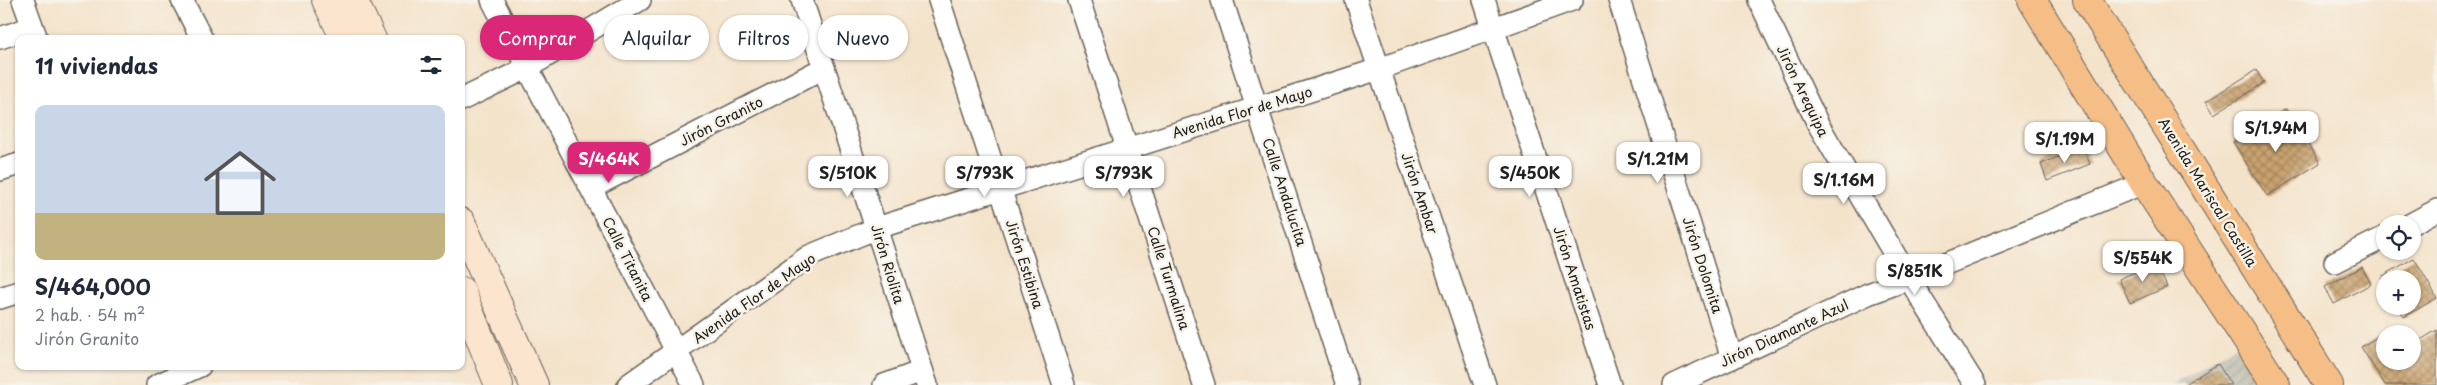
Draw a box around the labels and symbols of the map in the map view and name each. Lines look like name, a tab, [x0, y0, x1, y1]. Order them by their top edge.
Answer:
street label: Jirón Arequipa	[1772, 42, 1834, 141]
street label: Avenida Flor de Mayo	[1169, 81, 1315, 143]
street label: Jirón Granito	[676, 91, 767, 151]
pin: S/1.94M	[2230, 110, 2322, 153]
street label: Avenida Mariscal Castilla	[2153, 113, 2263, 271]
pin: S/1.19M	[2019, 121, 2111, 164]
street label: Calle Andalucita	[1258, 135, 1312, 249]
pin: S/464K	[568, 142, 650, 184]
pin: S/1.21M	[1612, 142, 1704, 184]
street label: Jirón Ambar	[1396, 150, 1444, 237]
pin: S/510K	[807, 156, 889, 198]
pin: S/793K	[944, 156, 1026, 198]
pin: S/793K	[1083, 156, 1165, 198]
pin: S/450K	[1489, 156, 1571, 198]
pin: S/1.16M	[1798, 162, 1890, 205]
street label: Calle Titanita	[598, 213, 658, 305]
street label: Jirón Dolomita	[1678, 214, 1729, 316]
street label: Jirón Estibina	[1001, 217, 1049, 311]
street label: Jirón Riolita	[866, 222, 910, 307]
street label: Calle Turmalina	[1142, 224, 1196, 333]
street label: Jirón Amatistas	[1548, 224, 1602, 332]
pin: S/554K	[2102, 240, 2184, 283]
street label: Avenida Flor de Mayo	[688, 248, 820, 348]
pin: S/851K	[1874, 254, 1956, 296]
street label: Jirón Diamante Azul	[1716, 294, 1852, 372]

